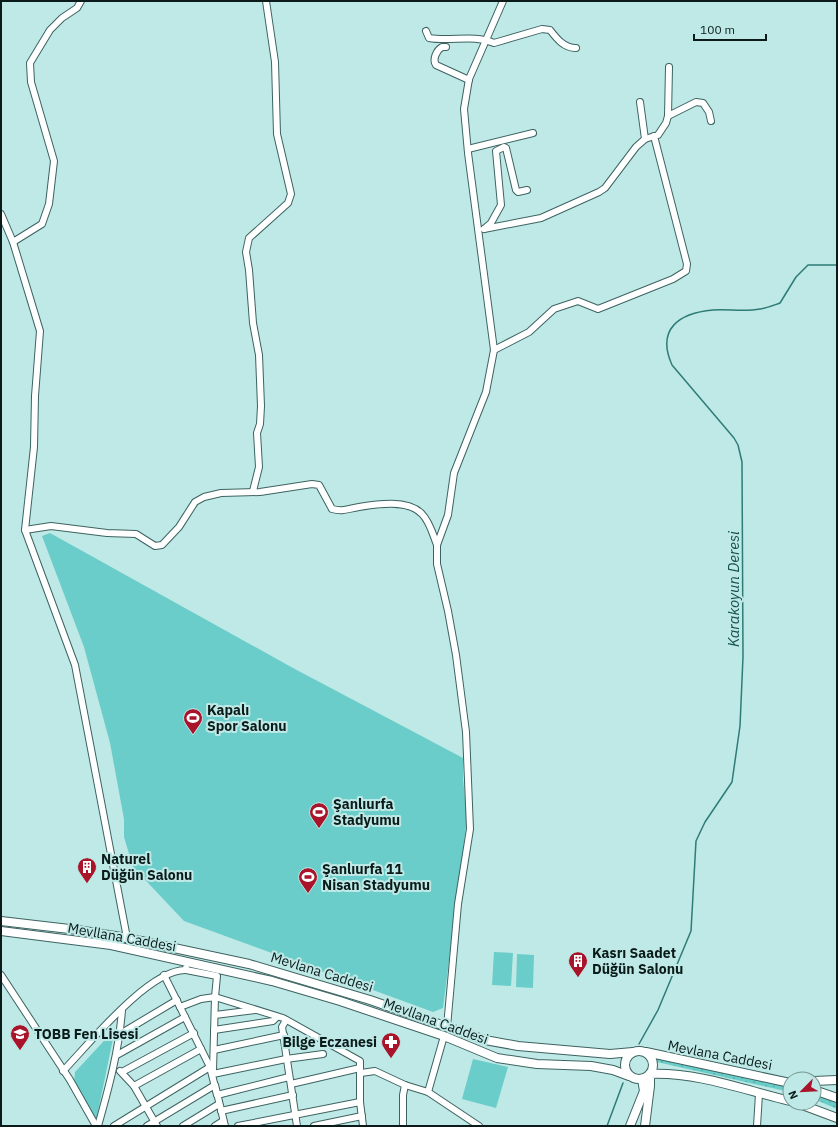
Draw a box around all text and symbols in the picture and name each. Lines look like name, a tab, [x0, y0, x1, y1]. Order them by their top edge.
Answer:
scale bar	[694, 16, 766, 42]
text: 100 m	[700, 22, 735, 37]
water label: Karakoyun Deresi	[724, 531, 743, 647]
place label: Kapalı Spor Salonu	[207, 701, 287, 735]
sports icon: Kapalı Spor Salonu	[182, 707, 204, 735]
place label: Şanlıurfa Stadyumu	[333, 795, 400, 829]
sports icon: Şanlıurfa Stadyumu	[308, 801, 330, 829]
place label: Naturel Düğün Salonu	[101, 850, 192, 884]
building icon: Naturel Düğün Salonu	[76, 856, 98, 884]
place label: Şanlıurfa 11 Nisan Stadyumu	[322, 860, 430, 894]
sports icon: Şanlıurfa 11 Nisan Stadyumu	[297, 866, 319, 894]
street label: Mevllana Caddesi	[66, 919, 178, 955]
place label: Kasrı Saadet Düğün Salonu	[592, 944, 683, 978]
street label: Mevlana Caddesi	[269, 948, 375, 996]
building icon: Kasrı Saadet Düğün Salonu	[567, 950, 589, 978]
street label: Mevllana Caddesi	[381, 994, 491, 1048]
school or university icon: TOBB Fen Lisesi	[9, 1023, 31, 1051]
place label: TOBB Fen Lisesi	[34, 1025, 138, 1043]
pharmacy icon: Bilge Eczanesi	[380, 1031, 402, 1059]
place label: Bilge Eczanesi	[283, 1033, 377, 1051]
street label: Mevlana Caddesi	[666, 1036, 774, 1074]
north arrow	[782, 1071, 822, 1111]
text: N	[785, 1089, 801, 1102]

